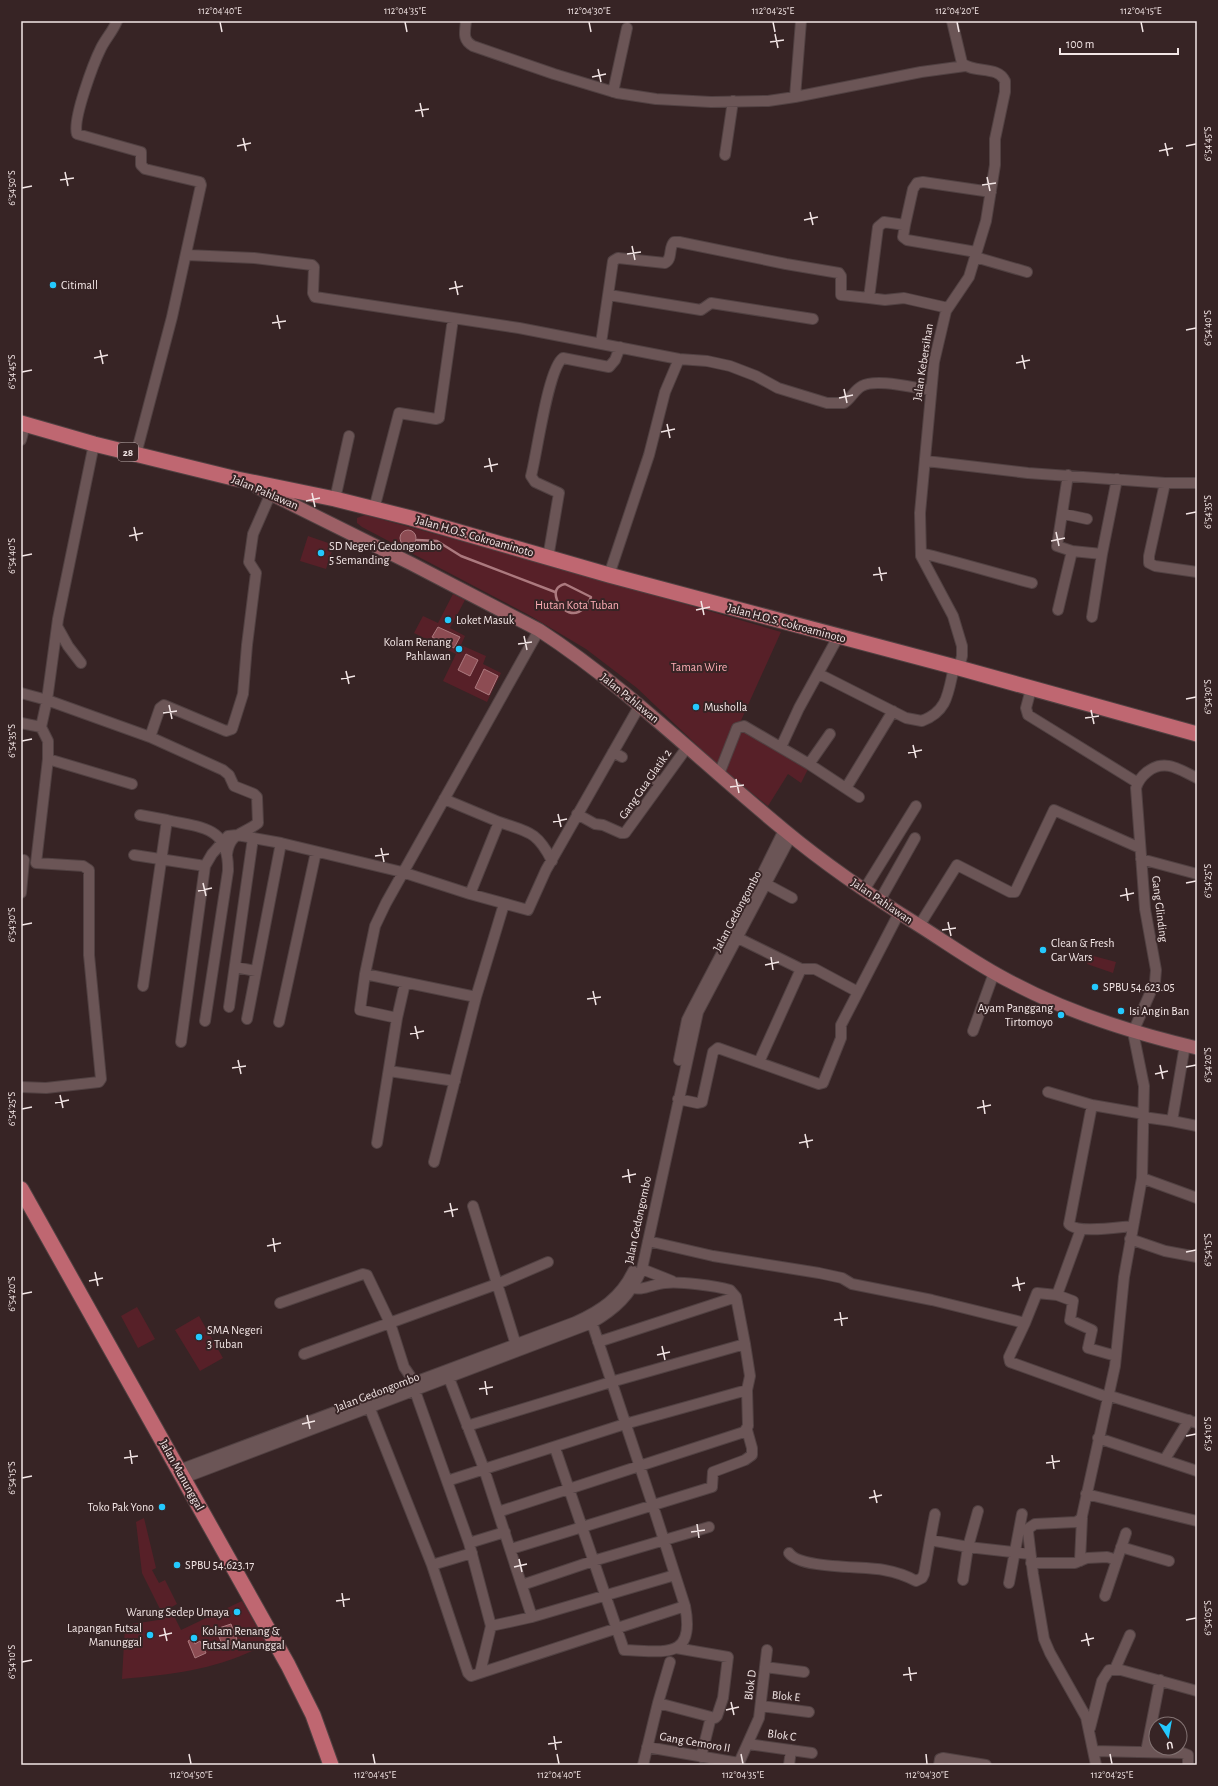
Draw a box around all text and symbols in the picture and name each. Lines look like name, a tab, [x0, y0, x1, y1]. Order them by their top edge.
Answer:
text: 112°04'40"E	[198, 6, 242, 16]
text: 112°04'35"E	[384, 6, 426, 16]
text: 112°04'30"E	[567, 6, 611, 16]
text: 112°04'25"E	[752, 6, 794, 16]
text: 112°04'20"E	[935, 6, 979, 16]
text: 112°04'15"E	[1120, 6, 1162, 16]
scale bar	[1060, 30, 1178, 56]
text: 100 m	[1066, 38, 1094, 50]
text: 6°54'45"S	[1203, 126, 1213, 161]
text: 6°54'50"S	[7, 170, 17, 206]
place label: Citimall	[61, 279, 98, 291]
marker: Citimall	[48, 280, 58, 290]
text: 6°54'40"S	[1203, 310, 1213, 346]
street label: Jalan Kebersihan	[911, 322, 935, 402]
text: 6°54'45"S	[7, 354, 17, 389]
road number: 28	[118, 443, 138, 461]
street label: Jalan Pahlawan	[230, 473, 300, 511]
text: 6°54'35"S	[1203, 495, 1213, 529]
street label: Jalan H.O.S. Cokroaminoto	[415, 513, 535, 559]
text: 6°54'40"S	[7, 538, 17, 574]
place label: SD Negeri Gedongombo 5 Semanding	[329, 540, 442, 566]
marker: SD Negeri Gedongombo 5 Semanding	[316, 548, 326, 558]
park label: Hutan Kota Tuban	[535, 599, 619, 611]
street label: Jalan H.O.S. Cokroaminoto	[727, 601, 847, 645]
place label: Loket Masuk	[456, 614, 515, 626]
marker: Loket Masuk	[443, 615, 453, 625]
place label: Kolam Renang Pahlawan	[383, 636, 451, 662]
marker: Kolam Renang Pahlawan	[454, 644, 464, 654]
park label: Taman Wire	[671, 661, 727, 673]
street label: Jalan Pahlawan	[599, 671, 661, 725]
text: 6°54'30"S	[1203, 679, 1213, 715]
place label: Musholla	[704, 701, 748, 713]
marker: Musholla	[691, 702, 701, 712]
text: 6°54'35"S	[7, 724, 17, 758]
street label: Gang Gua Glatik 2	[616, 746, 674, 821]
text: 6°54'25"S	[1203, 863, 1213, 898]
street label: Jalan Gedongombo	[711, 869, 763, 953]
street label: Gang Glinding	[1150, 875, 1170, 943]
street label: Jalan Pahlawan	[849, 876, 915, 926]
text: 6°54'30"S	[7, 907, 17, 943]
place label: Clean & Fresh Car Wars	[1051, 937, 1114, 963]
marker: Clean & Fresh Car Wars	[1038, 945, 1048, 955]
place label: SPBU 54.623.05	[1103, 981, 1175, 993]
marker: SPBU 54.623.05	[1090, 982, 1100, 992]
place label: Ayam Panggang Tirtomoyo	[978, 1002, 1053, 1029]
place label: Isi Angin Ban	[1129, 1005, 1189, 1017]
marker: Isi Angin Ban	[1116, 1006, 1126, 1016]
marker: Ayam Panggang Tirtomoyo	[1056, 1010, 1066, 1020]
text: 6°54'20"S	[1203, 1047, 1213, 1083]
text: 6°54'25"S	[7, 1091, 17, 1126]
street label: Jalan Gedongombo	[623, 1175, 653, 1265]
text: 6°54'15"S	[1203, 1233, 1213, 1267]
text: 6°54'20"S	[7, 1276, 17, 1312]
place label: SMA Negeri 3 Tuban	[207, 1324, 263, 1350]
marker: SMA Negeri 3 Tuban	[194, 1332, 204, 1342]
street label: Jalan Gedongombo	[333, 1370, 421, 1414]
text: 6°54'10"S	[1203, 1416, 1213, 1451]
street label: Jalan Manunggal	[158, 1438, 206, 1512]
text: 6°54'15"S	[7, 1461, 17, 1495]
place label: Toko Pak Yono	[88, 1501, 154, 1513]
marker: Toko Pak Yono	[157, 1502, 167, 1512]
place label: SPBU 54.623.17	[185, 1559, 254, 1571]
marker: SPBU 54.623.17	[172, 1560, 182, 1570]
text: 6°54'05"S	[1203, 1600, 1213, 1636]
place label: Warung Sedep Umaya	[126, 1606, 229, 1619]
marker: Warung Sedep Umaya	[232, 1607, 242, 1617]
place label: Lapangan Futsal Manunggal	[67, 1622, 142, 1648]
place label: Kolam Renang & Futsal Manunggal	[202, 1625, 285, 1651]
marker: Lapangan Futsal Manunggal	[145, 1630, 155, 1640]
marker: Kolam Renang & Futsal Manunggal	[189, 1633, 199, 1643]
text: 6°54'10"S	[7, 1644, 17, 1679]
street label: Blok D	[742, 1669, 758, 1701]
street label: Blok E	[771, 1689, 801, 1703]
north arrow	[1148, 1716, 1188, 1756]
street label: Blok C	[767, 1727, 797, 1743]
street label: Gang Cemoro II	[659, 1730, 731, 1754]
text: U	[1165, 1739, 1174, 1751]
text: 112°04'50"E	[169, 1770, 213, 1780]
text: 112°04'45"E	[354, 1770, 397, 1780]
text: 112°04'40"E	[537, 1770, 581, 1780]
text: 112°04'35"E	[722, 1770, 764, 1780]
text: 112°04'30"E	[905, 1770, 949, 1780]
text: 112°04'25"E	[1091, 1770, 1133, 1780]

